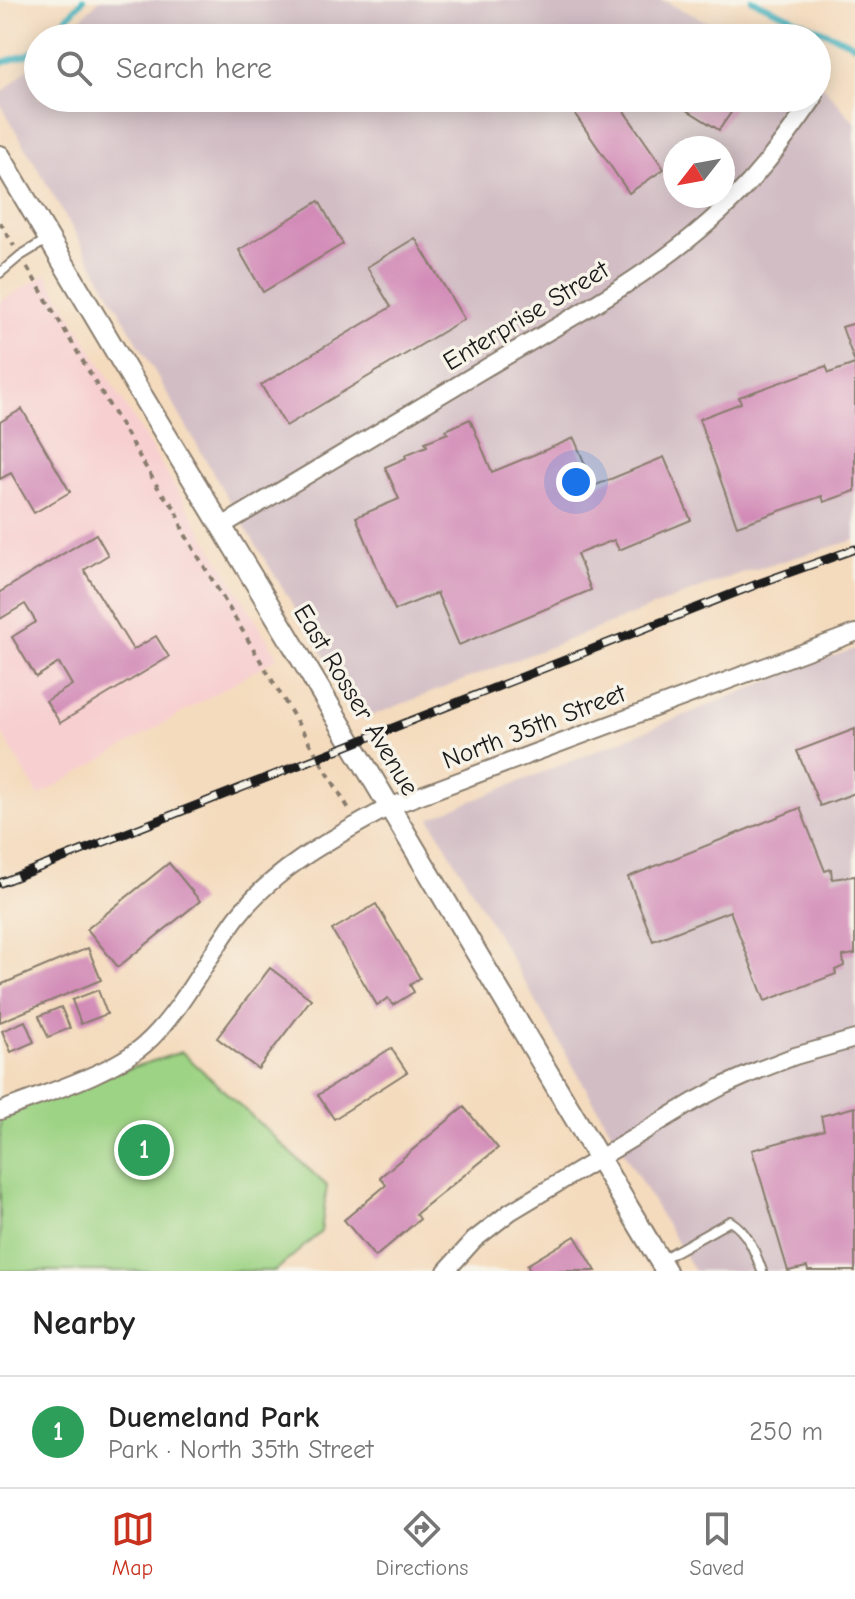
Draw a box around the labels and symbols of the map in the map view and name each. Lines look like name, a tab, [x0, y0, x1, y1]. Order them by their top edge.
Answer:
north arrow	[663, 136, 735, 208]
street label: Enterprise Street	[438, 254, 615, 377]
your location	[556, 462, 596, 502]
street label: East Rosser Avenue	[287, 599, 425, 801]
street label: North 35th Street	[438, 678, 631, 776]
pin: 1	[118, 1120, 170, 1180]

